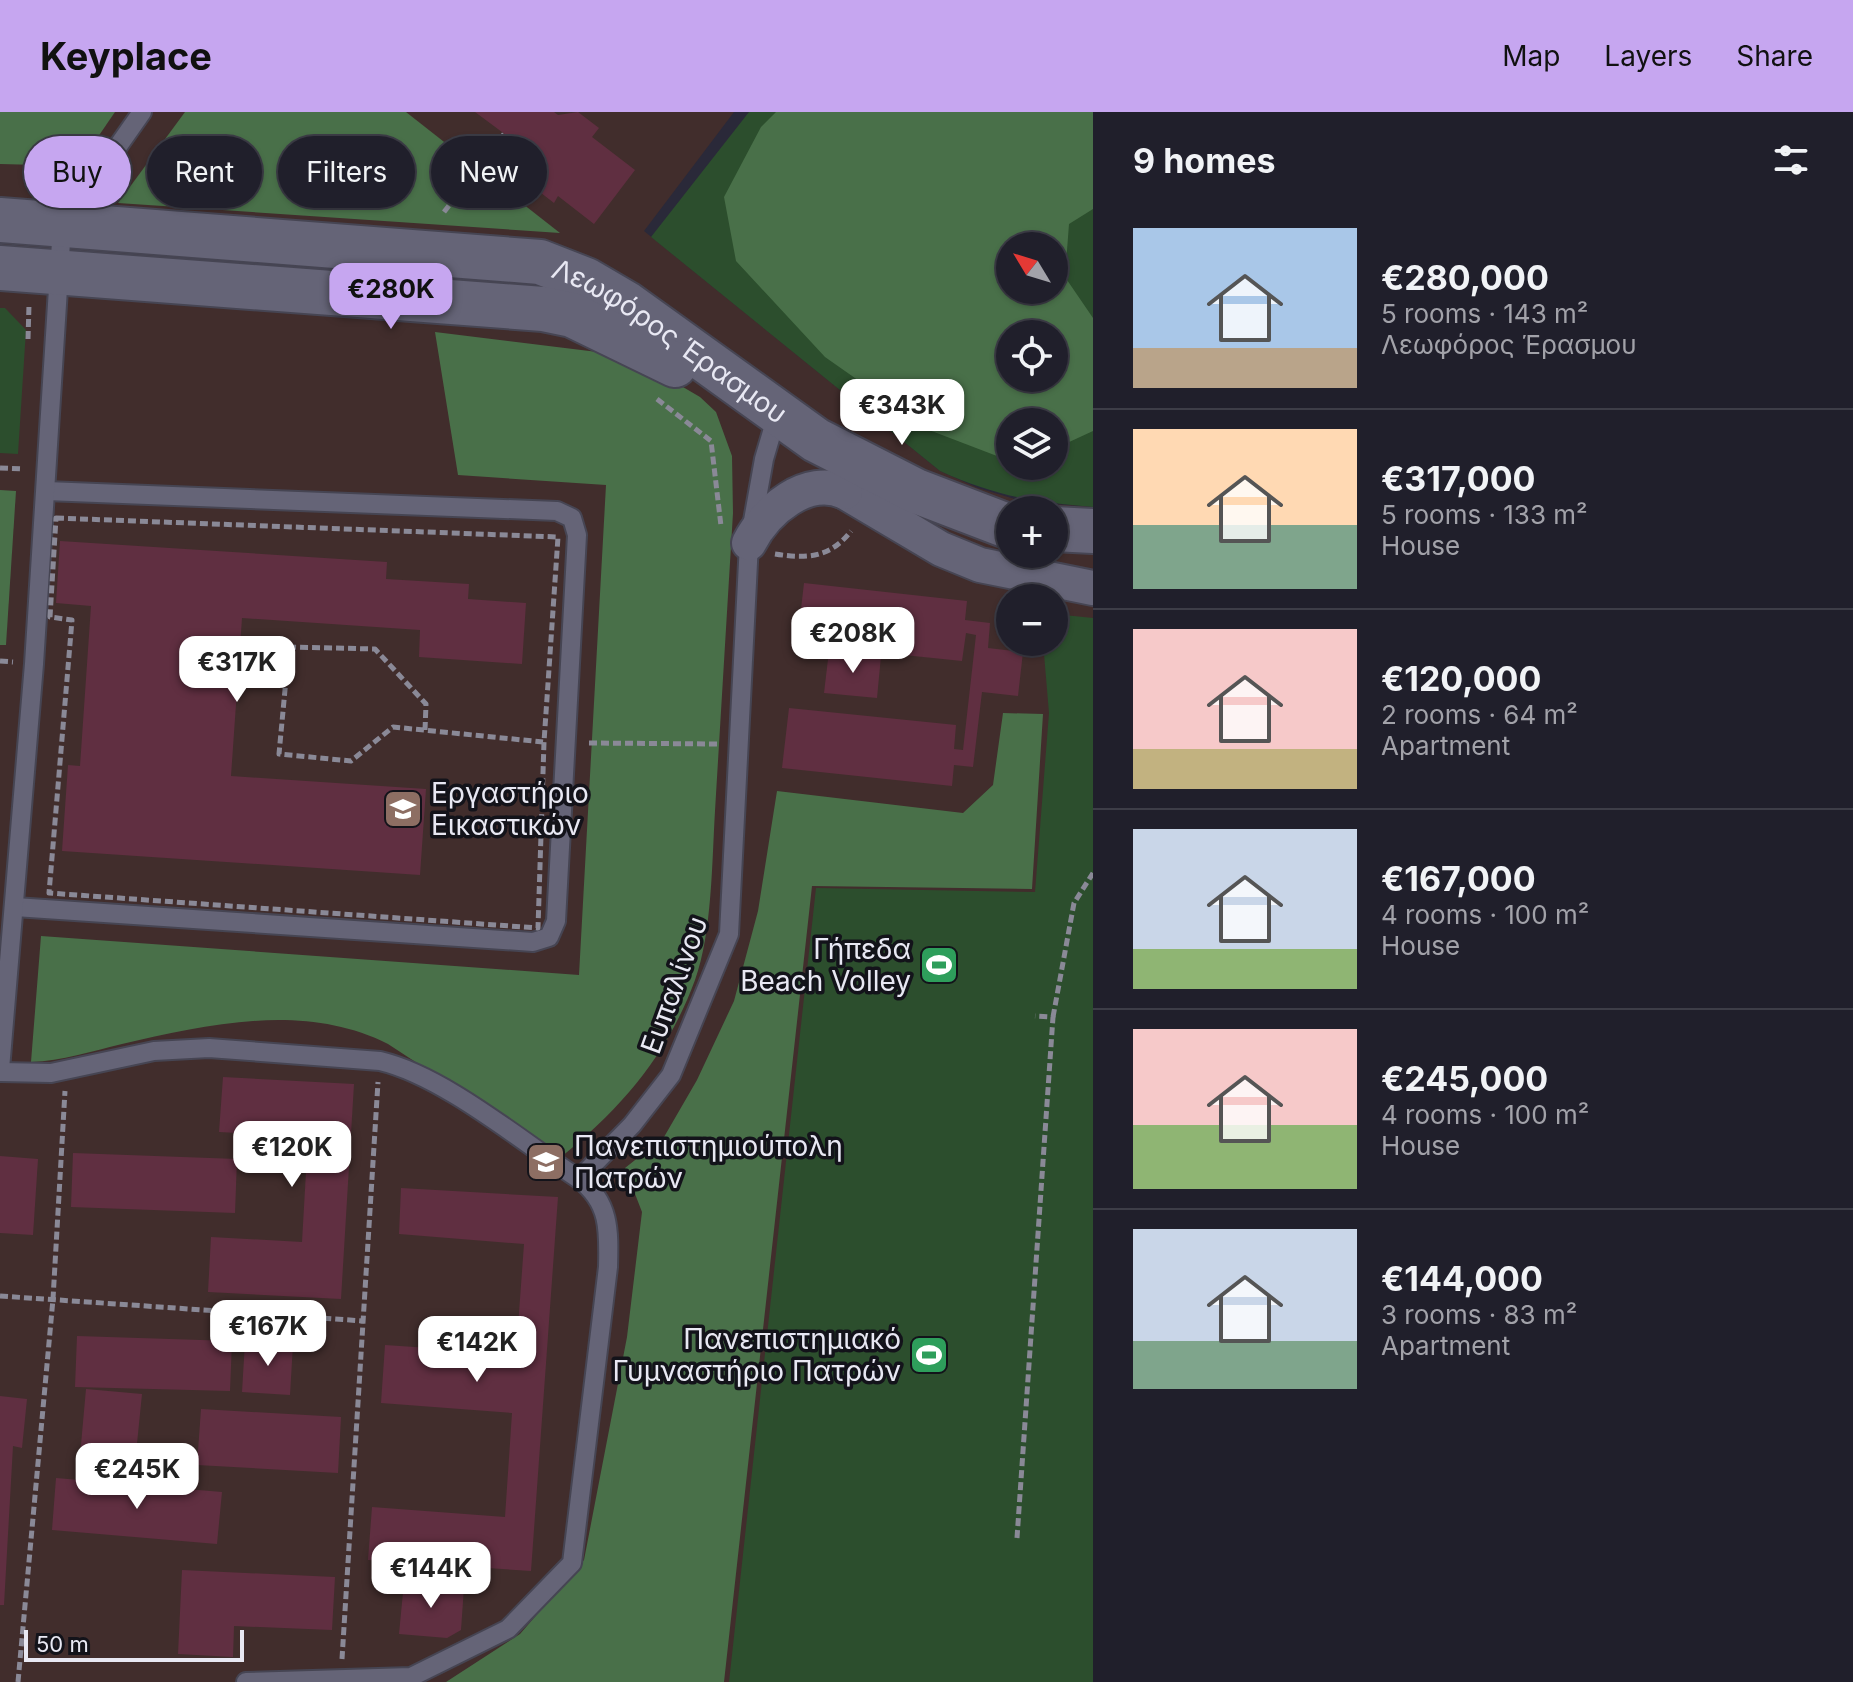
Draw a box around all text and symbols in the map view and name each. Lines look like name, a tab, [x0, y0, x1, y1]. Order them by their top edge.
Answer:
text: Keyplace	[40, 33, 212, 79]
text: Map	[1502, 39, 1560, 73]
text: Layers	[1604, 39, 1692, 73]
text: Share	[1736, 39, 1813, 73]
chip: Buy	[24, 136, 131, 208]
chip: Rent	[147, 136, 262, 208]
chip: Filters	[278, 136, 415, 208]
chip: New	[431, 136, 547, 208]
icon: filters	[1769, 138, 1813, 182]
text: 9 homes	[1133, 140, 1275, 181]
north arrow	[996, 232, 1068, 304]
map controls	[996, 232, 1068, 656]
street label: Λεωφόρος Έρασμου	[547, 252, 794, 431]
text: €280,000	[1381, 257, 1549, 298]
icon: home	[1197, 260, 1293, 356]
pin: €280K	[335, 263, 447, 331]
text: €280K	[347, 273, 435, 304]
text: 5 rooms · 143 m²	[1381, 298, 1588, 329]
button: locate	[996, 320, 1068, 392]
text: Λεωφόρος Έρασμου	[1381, 329, 1637, 360]
pin: €343K	[846, 379, 958, 447]
text: €343K	[858, 389, 946, 420]
button: layers	[996, 408, 1068, 480]
text: €317,000	[1381, 458, 1536, 499]
icon: home	[1197, 461, 1293, 557]
button: +	[996, 496, 1068, 568]
text: 5 rooms · 133 m²	[1381, 499, 1588, 530]
text: House	[1381, 530, 1460, 561]
button: −	[996, 584, 1068, 656]
pin: €208K	[797, 607, 909, 675]
text: €208K	[809, 617, 897, 648]
pin: €317K	[181, 636, 293, 704]
text: €317K	[197, 646, 277, 677]
text: €120,000	[1381, 658, 1541, 699]
icon: home	[1197, 661, 1293, 757]
text: 2 rooms · 64 m²	[1381, 699, 1578, 730]
text: Apartment	[1381, 730, 1510, 761]
place label: Εργαστήριο Εικαστικών	[431, 776, 589, 842]
school or university icon: Εργαστήριο Εικαστικών	[382, 788, 424, 830]
text: €167,000	[1381, 858, 1536, 899]
icon: home	[1197, 861, 1293, 957]
text: 4 rooms · 100 m²	[1381, 899, 1589, 930]
street label: Ευπαλίνου	[633, 912, 715, 1058]
text: House	[1381, 930, 1460, 961]
place label: Γήπεδα Beach Volley	[740, 932, 911, 998]
sports icon: Γήπεδα Beach Volley	[918, 944, 960, 986]
text: €245,000	[1381, 1058, 1548, 1099]
icon: home	[1197, 1061, 1293, 1157]
text: 4 rooms · 100 m²	[1381, 1099, 1589, 1130]
pin: €120K	[236, 1121, 348, 1189]
place label: Πανεπιστημιούπολη Πατρών	[574, 1129, 843, 1195]
text: House	[1381, 1130, 1460, 1161]
text: €120K	[251, 1131, 333, 1162]
school or university icon: Πανεπιστημιούπολη Πατρών	[525, 1141, 567, 1183]
text: €144,000	[1381, 1258, 1543, 1299]
icon: home	[1197, 1261, 1293, 1357]
text: 3 rooms · 83 m²	[1381, 1299, 1577, 1330]
pin: €167K	[212, 1300, 324, 1368]
text: €167K	[228, 1310, 308, 1341]
pin: €142K	[421, 1316, 533, 1384]
place label: Πανεπιστημιακό Γυμναστήριο Πατρών	[612, 1322, 901, 1388]
text: €142K	[436, 1326, 518, 1357]
text: Apartment	[1381, 1330, 1510, 1361]
sports icon: Πανεπιστημιακό Γυμναστήριο Πατρών	[908, 1334, 950, 1376]
pin: €245K	[81, 1443, 193, 1511]
text: €245K	[94, 1453, 180, 1484]
pin: €144K	[375, 1542, 487, 1610]
text: €144K	[390, 1552, 472, 1583]
scale bar	[24, 1626, 244, 1662]
text: 50 m	[36, 1631, 89, 1657]

